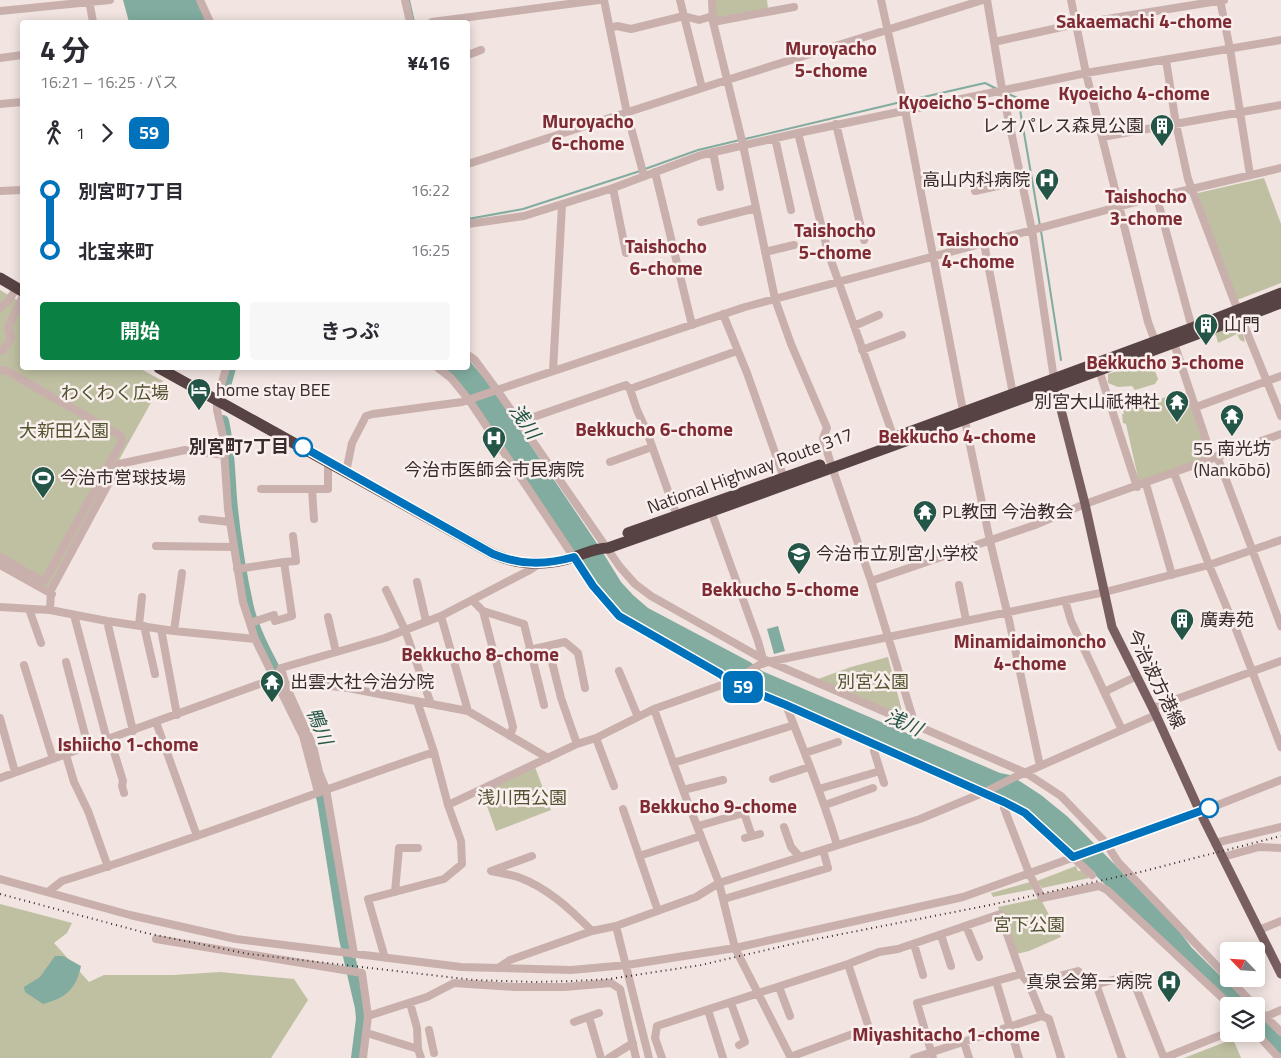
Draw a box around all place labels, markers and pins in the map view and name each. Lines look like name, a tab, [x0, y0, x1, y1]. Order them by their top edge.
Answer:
place label: レオパレス森見公園	[982, 112, 1144, 139]
building icon: レオパレス森見公園	[1149, 113, 1175, 147]
place label: 高山内科病院	[922, 166, 1030, 193]
hospital icon: 高山内科病院	[1034, 167, 1060, 201]
place label: 山門	[1224, 311, 1260, 338]
building icon: 山門	[1193, 312, 1219, 346]
place label: home stay BEE	[216, 376, 331, 403]
hotel icon: home stay BEE	[186, 377, 212, 411]
place label: 別宮大山祇神社	[1034, 388, 1160, 415]
temple icon: 別宮大山祇神社	[1164, 389, 1190, 423]
temple icon: 55 南光坊 (Nankōbō)	[1219, 403, 1245, 437]
hospital icon: 今治市医師会市民病院	[481, 425, 507, 459]
place label: 別宮町7丁目	[189, 433, 289, 460]
place label: 55 南光坊 (Nankōbō)	[1193, 435, 1271, 483]
marker: 別宮町7丁目	[293, 437, 313, 457]
place label: 今治市医師会市民病院	[404, 456, 584, 483]
place label: 今治市営球技場	[60, 464, 186, 491]
sports icon: 今治市営球技場	[30, 465, 56, 499]
place label: PL教団 今治教会	[942, 498, 1073, 525]
temple icon: PL教団 今治教会	[912, 499, 938, 533]
place label: 今治市立別宮小学校	[816, 540, 978, 567]
school or university icon: 今治市立別宮小学校	[786, 541, 812, 575]
place label: 廣寿苑	[1200, 606, 1254, 633]
building icon: 廣寿苑	[1169, 607, 1195, 641]
place label: 出雲大社今治分院	[290, 668, 434, 695]
temple icon: 出雲大社今治分院	[259, 669, 285, 703]
unlabelled marker	[1199, 798, 1219, 818]
place label: 真泉会第一病院	[1026, 968, 1152, 995]
hospital icon: 真泉会第一病院	[1156, 969, 1182, 1003]

